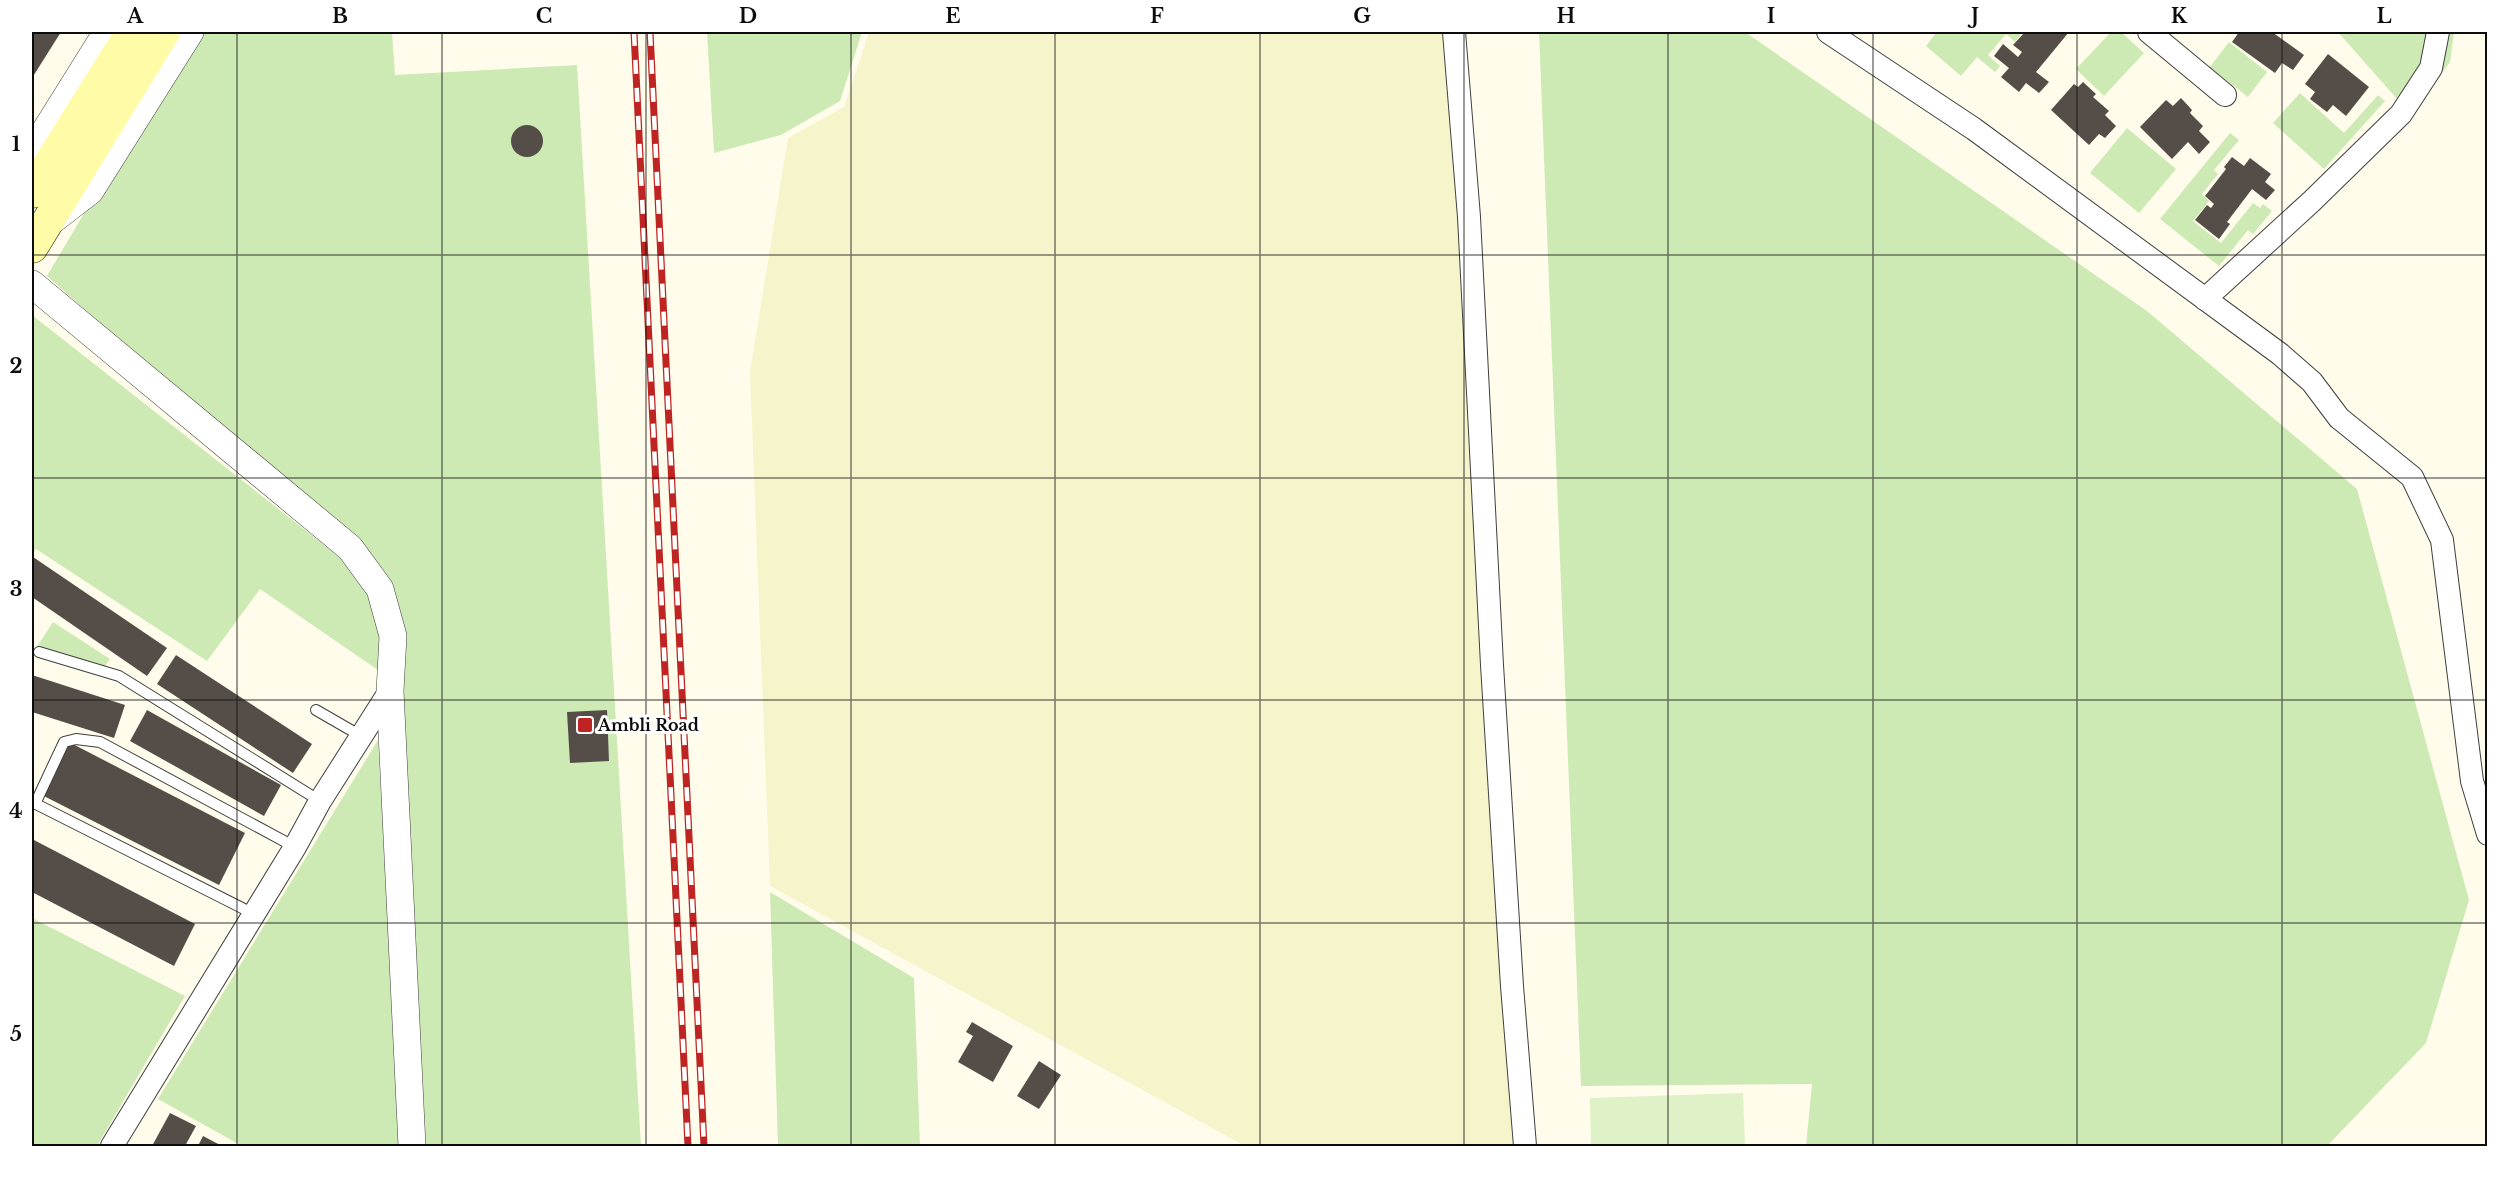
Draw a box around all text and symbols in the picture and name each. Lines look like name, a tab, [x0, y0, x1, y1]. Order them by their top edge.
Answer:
text: A	[126, 4, 144, 28]
text: B	[332, 4, 348, 28]
text: C	[536, 4, 552, 28]
text: D	[739, 4, 757, 28]
text: E	[945, 4, 961, 28]
text: F	[1150, 4, 1164, 28]
text: G	[1353, 4, 1371, 28]
text: H	[1557, 4, 1576, 28]
text: I	[1767, 4, 1775, 28]
text: J	[1967, 4, 1979, 28]
text: K	[2171, 4, 2188, 28]
text: L	[2376, 4, 2392, 28]
text: 1	[12, 132, 21, 156]
text: 2	[9, 354, 23, 378]
text: 3	[10, 577, 22, 601]
place label: Ambli Road	[597, 715, 699, 735]
marker: Ambli Road	[576, 716, 594, 734]
text: 4	[9, 799, 23, 823]
text: 5	[10, 1022, 22, 1046]

